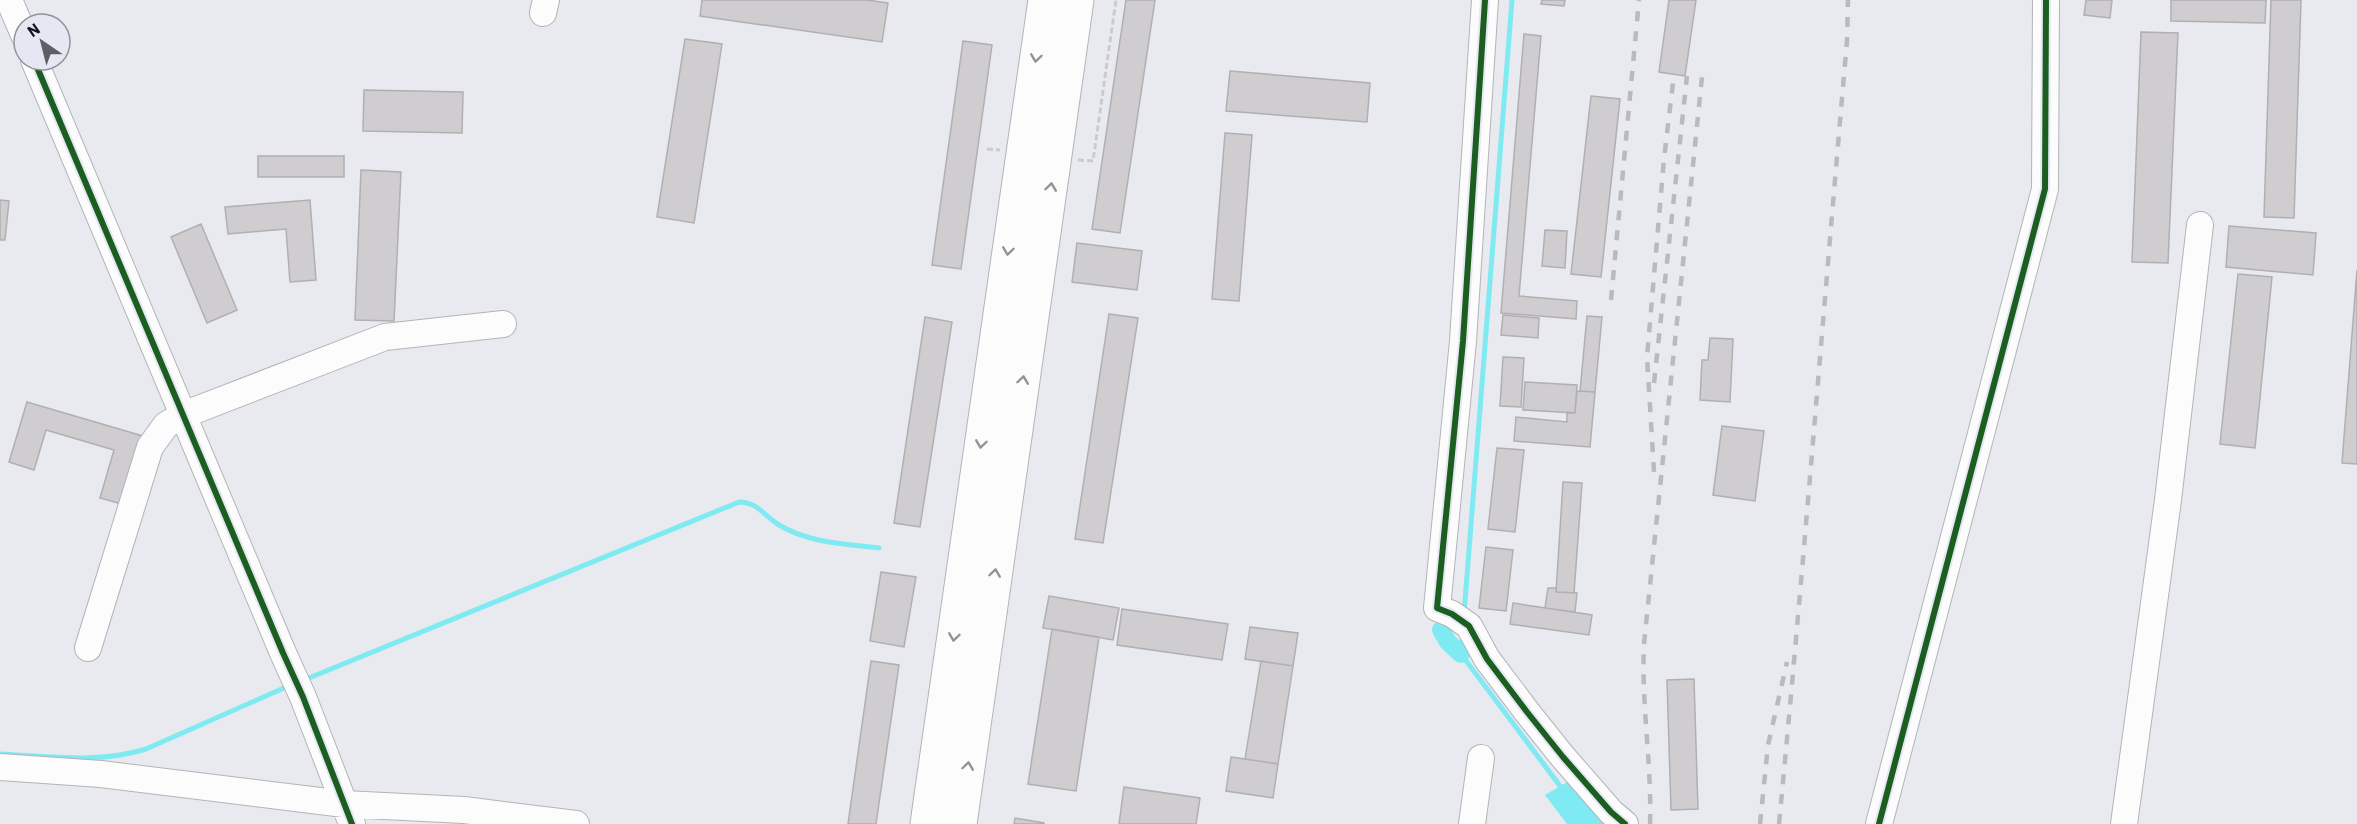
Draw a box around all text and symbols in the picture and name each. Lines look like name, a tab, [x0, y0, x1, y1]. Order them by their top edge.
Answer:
north arrow	[12, 12, 72, 72]
text: N	[23, 18, 43, 40]
one-way arrow	[1031, 53, 1043, 62]
one-way arrow	[1044, 182, 1056, 192]
one-way arrow	[1003, 246, 1015, 255]
one-way arrow	[1016, 375, 1028, 385]
one-way arrow	[976, 439, 988, 449]
one-way arrow	[988, 568, 1000, 578]
one-way arrow	[948, 632, 960, 642]
one-way arrow	[961, 761, 973, 771]

